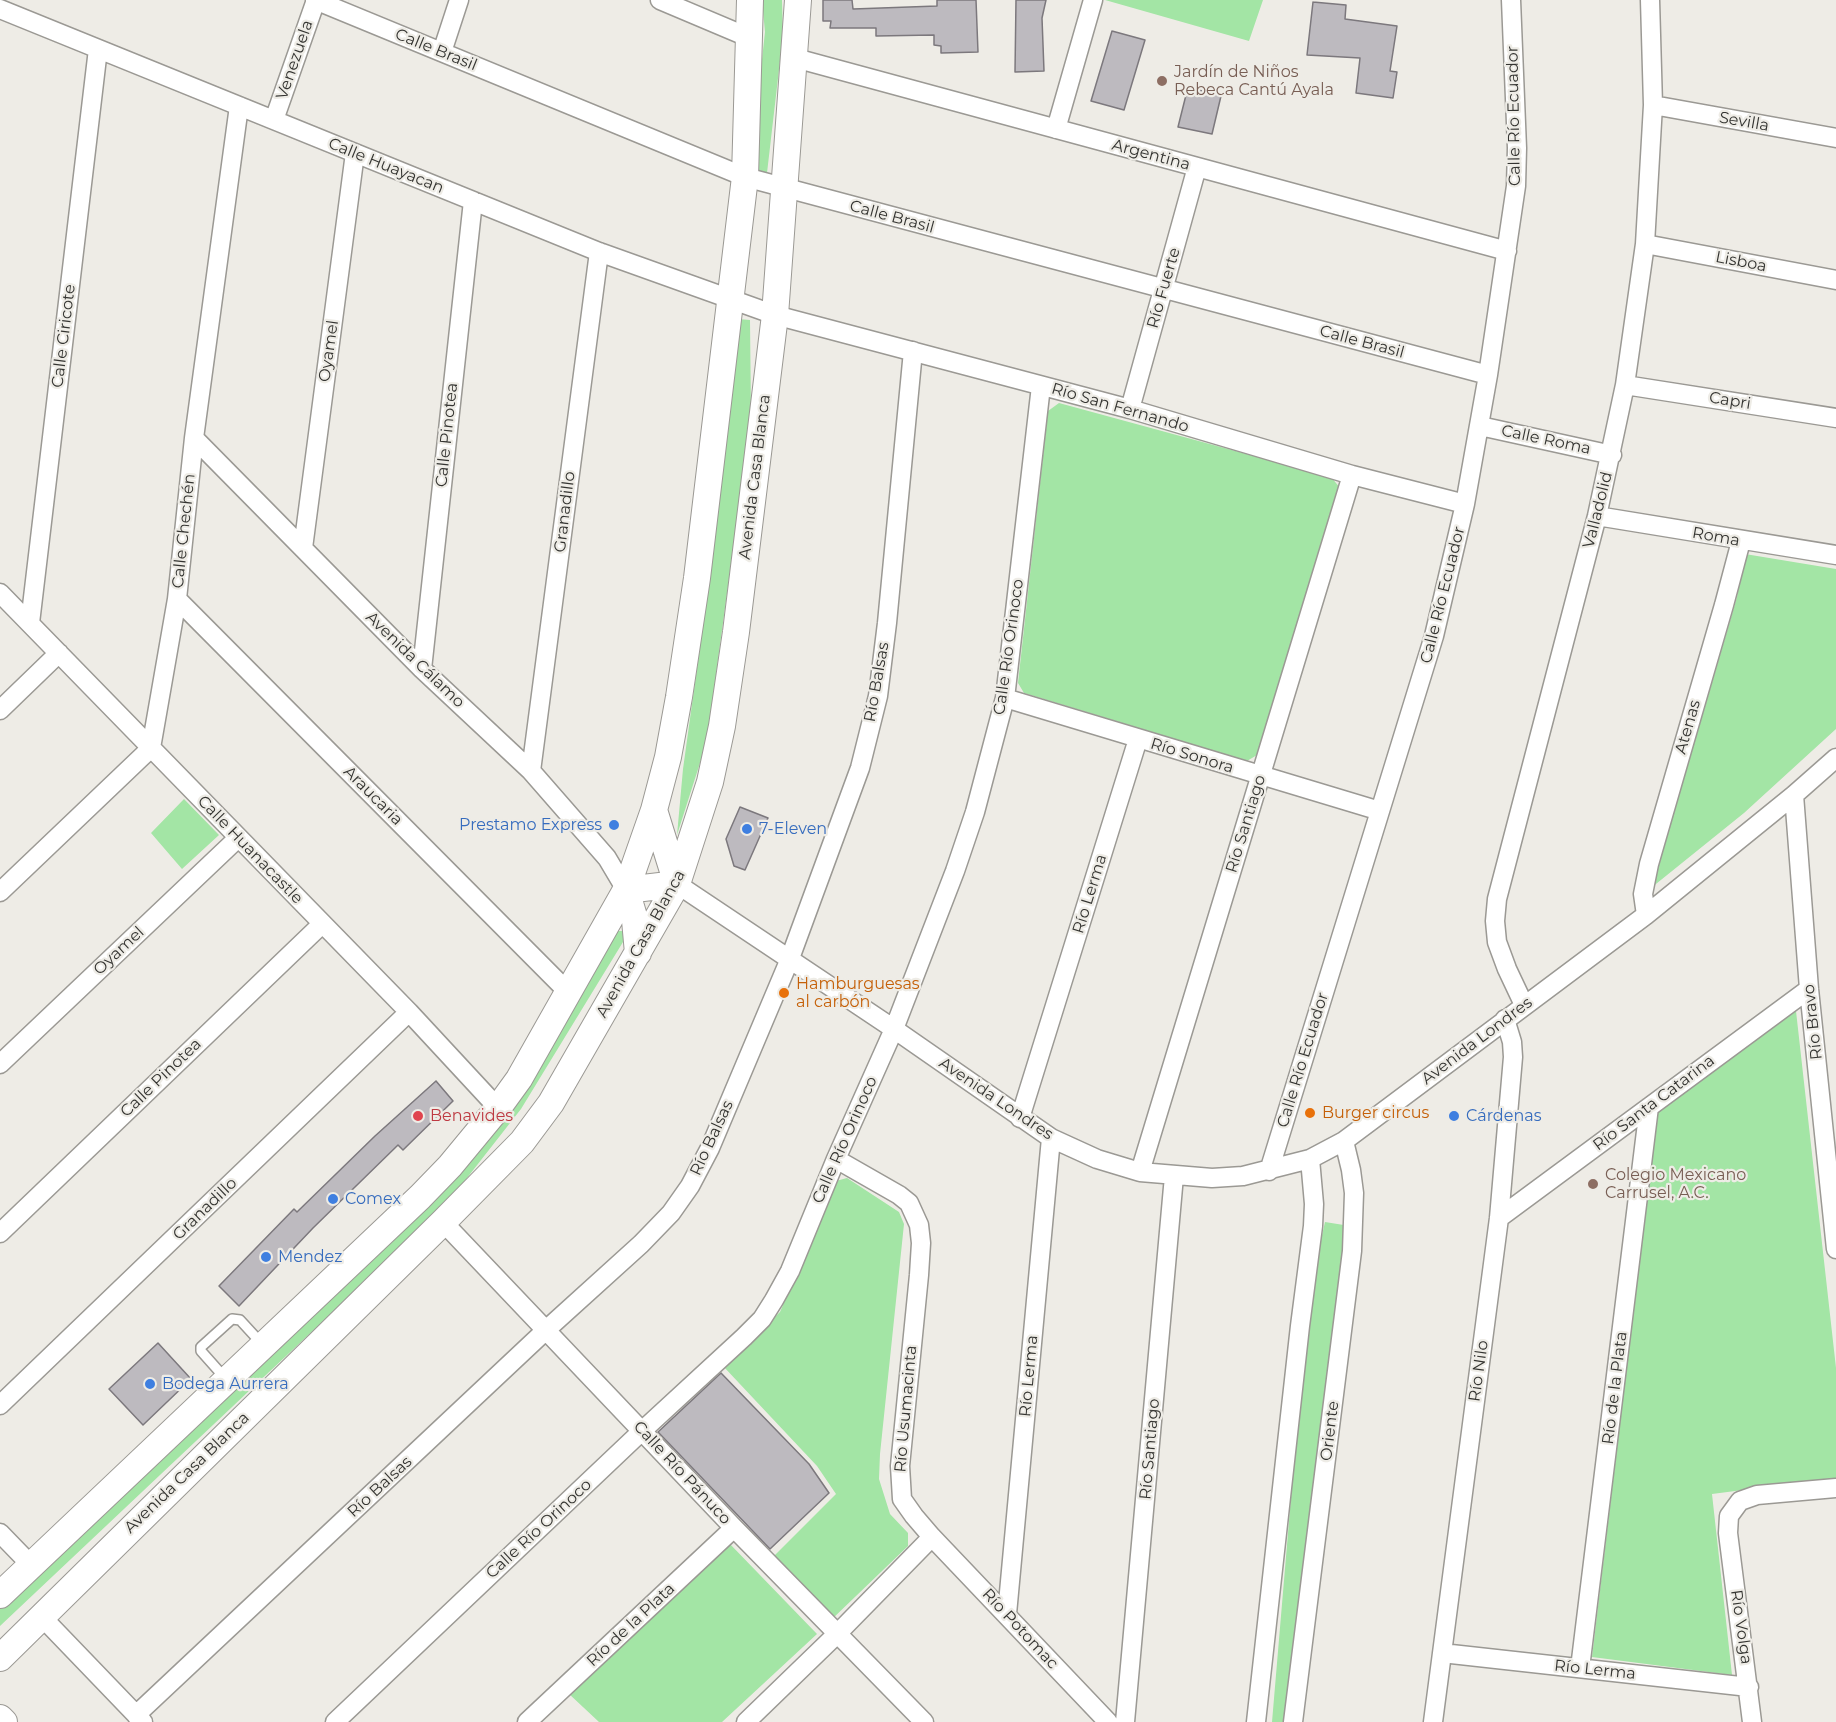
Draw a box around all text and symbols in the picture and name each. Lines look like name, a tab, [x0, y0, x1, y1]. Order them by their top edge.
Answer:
street label: Venezuela	[272, 18, 318, 102]
street label: Calle Brasil	[392, 25, 480, 75]
street label: Calle Río Ecuador	[1503, 46, 1525, 186]
place label: Jardín de Niños Rebeca Cantú Ayala	[1174, 62, 1334, 100]
marker: Jardín de Niños Rebeca Cantú Ayala	[1155, 74, 1169, 88]
street label: Sevilla	[1718, 108, 1770, 136]
street label: Calle Huayacan	[325, 134, 447, 198]
street label: Argentina	[1110, 135, 1192, 175]
street label: Calle Brasil	[848, 196, 936, 238]
street label: Río Fuerte	[1143, 246, 1185, 330]
street label: Lisboa	[1714, 248, 1768, 276]
street label: Calle Ciricote	[48, 283, 80, 389]
street label: Oyamel	[315, 319, 343, 383]
street label: Calle Brasil	[1318, 321, 1406, 363]
street label: Río San Fernando	[1049, 379, 1191, 437]
street label: Calle Pinotea	[432, 382, 462, 488]
street label: Capri	[1708, 388, 1752, 414]
street label: Avenida Casa Blanca	[735, 393, 775, 561]
street label: Calle Roma	[1499, 421, 1593, 459]
street label: Granadillo	[550, 470, 580, 554]
street label: Valladolid	[1579, 470, 1617, 550]
street label: Calle Chechén	[168, 473, 200, 589]
street label: Roma	[1691, 523, 1741, 551]
street label: Calle Río Ecuador	[1417, 525, 1469, 665]
street label: Calle Río Orinoco	[990, 578, 1028, 716]
street label: Avenida Cálamo	[362, 608, 468, 712]
street label: Río Balsas	[861, 640, 893, 724]
street label: Atenas	[1671, 698, 1705, 756]
street label: Río Sonora	[1148, 734, 1236, 778]
street label: Araucaria	[339, 762, 407, 830]
street label: Río Santiago	[1222, 773, 1270, 875]
street label: Calle Huanacastle	[193, 792, 307, 908]
place label: Prestamo Express	[459, 815, 602, 835]
marker: Prestamo Express	[607, 818, 621, 832]
place label: 7-Eleven	[759, 819, 827, 839]
marker: 7-Eleven	[740, 822, 754, 836]
street label: Río Lerma	[1069, 852, 1111, 936]
street label: Avenida Casa Blanca	[592, 867, 690, 1021]
street label: Oyamel	[90, 923, 148, 979]
place label: Hamburguesas al carbón	[796, 974, 920, 1012]
street label: Río Bravo	[1799, 983, 1827, 1061]
marker: Hamburguesas al carbón	[777, 986, 791, 1000]
street label: Calle Río Ecuador	[1273, 990, 1333, 1130]
street label: Avenida Londres	[1418, 993, 1536, 1089]
street label: Calle Pinotea	[117, 1035, 205, 1121]
street label: Río Santa Catarina	[1589, 1051, 1719, 1155]
street label: Avenida Londres	[935, 1054, 1057, 1144]
street label: Calle Río Orinoco	[808, 1074, 882, 1206]
street label: Río Balsas	[686, 1097, 738, 1179]
place label: Burger circus	[1322, 1103, 1429, 1123]
place label: Benavides	[430, 1106, 513, 1126]
marker: Burger circus	[1303, 1106, 1317, 1120]
place label: Cárdenas	[1466, 1106, 1541, 1126]
marker: Benavides	[411, 1109, 425, 1123]
marker: Cárdenas	[1447, 1109, 1461, 1123]
place label: Colegio Mexicano Carrusel, A.C.	[1605, 1165, 1746, 1203]
street label: Granadillo	[169, 1174, 241, 1244]
marker: Colegio Mexicano Carrusel, A.C.	[1586, 1177, 1600, 1191]
place label: Comex	[345, 1189, 401, 1209]
marker: Comex	[326, 1192, 340, 1206]
place label: Mendez	[278, 1247, 342, 1267]
marker: Mendez	[259, 1250, 273, 1264]
street label: Río de la Plata	[1599, 1330, 1631, 1446]
street label: Río Lerma	[1016, 1334, 1042, 1418]
street label: Río Nilo	[1465, 1339, 1493, 1403]
street label: Río Usumacinta	[891, 1345, 921, 1473]
place label: Bodega Aurrera	[162, 1374, 289, 1394]
marker: Bodega Aurrera	[143, 1377, 157, 1391]
street label: Río Santiago	[1136, 1398, 1164, 1500]
street label: Oriente	[1317, 1400, 1343, 1462]
street label: Avenida Casa Blanca	[121, 1408, 253, 1538]
street label: Calle Río Pánuco	[629, 1417, 735, 1529]
street label: Río Balsas	[344, 1452, 416, 1522]
street label: Calle Río Orinoco	[482, 1475, 596, 1583]
street label: Río de la Plata	[583, 1579, 679, 1671]
street label: Río Potomac	[978, 1585, 1062, 1673]
street label: Río Volga	[1726, 1588, 1756, 1666]
street label: Río Lerma	[1553, 1656, 1637, 1684]

